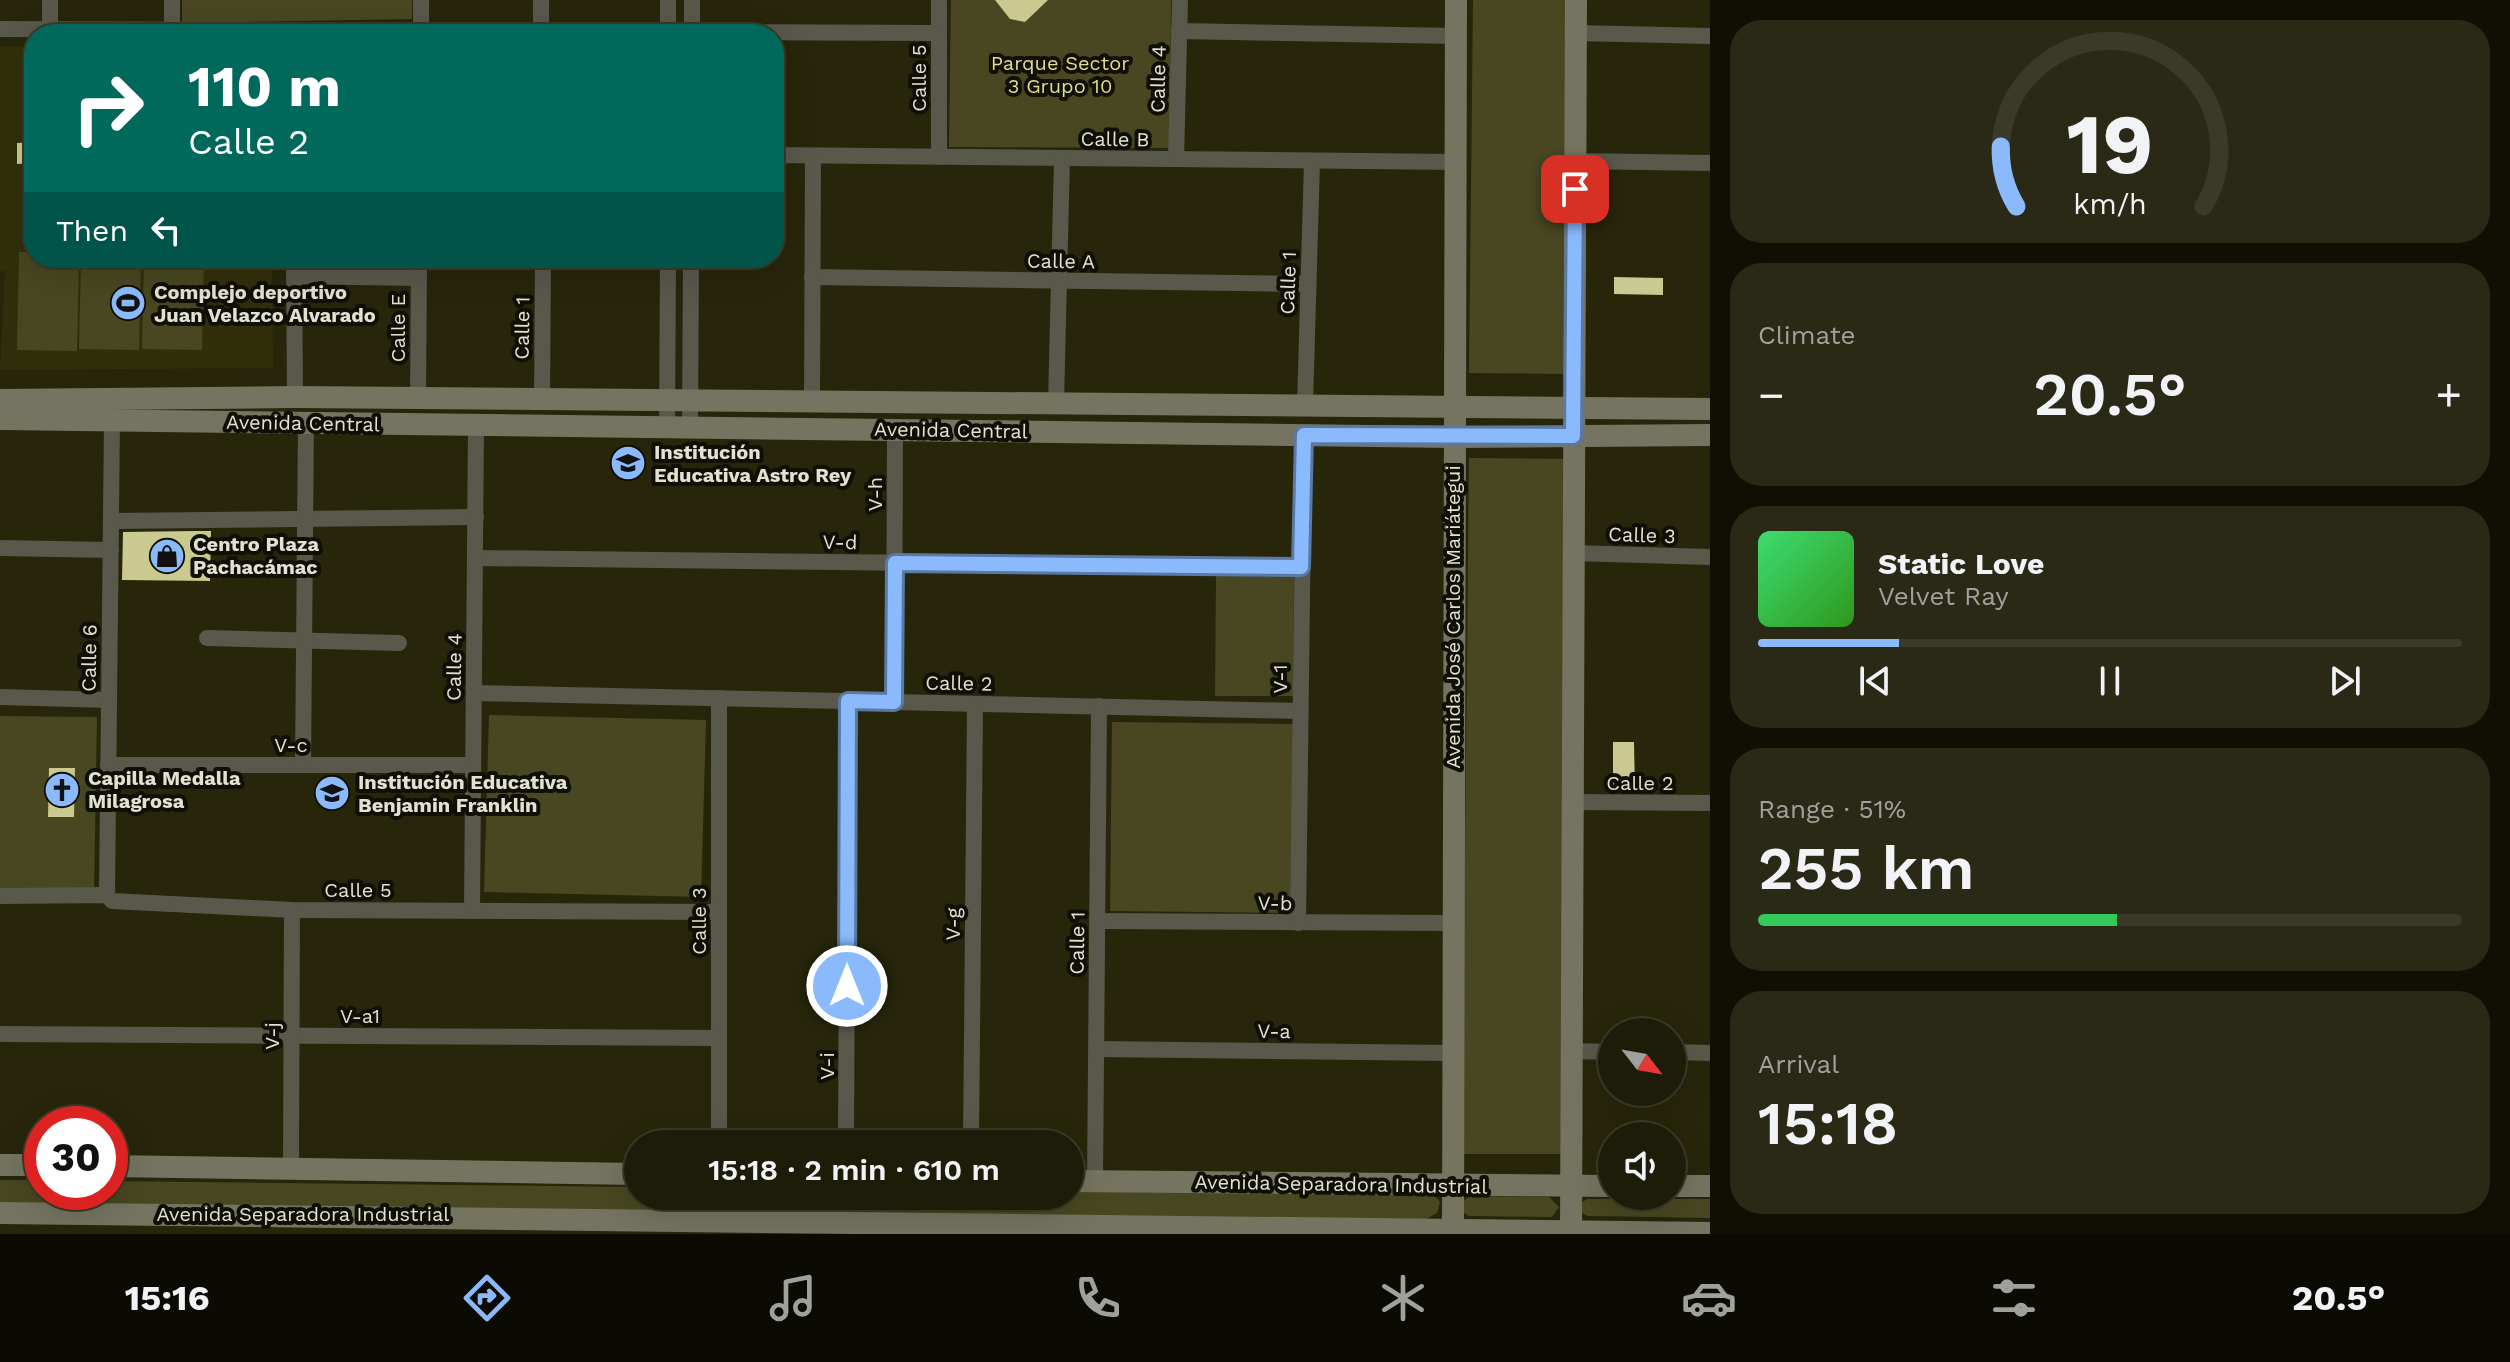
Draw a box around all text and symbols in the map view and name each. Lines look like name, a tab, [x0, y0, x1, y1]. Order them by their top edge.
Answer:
street label: Calle 5	[907, 44, 931, 112]
street label: Calle 4	[1145, 45, 1171, 113]
park label: Parque Sector 3 Grupo 10	[991, 51, 1129, 98]
text: 110 m	[188, 54, 341, 120]
icon: right	[56, 56, 160, 160]
text: 19	[2066, 96, 2154, 193]
text: Calle 2	[188, 121, 309, 163]
street label: Calle B	[1080, 126, 1150, 152]
pin	[1541, 155, 1609, 223]
icon: arrive	[1553, 167, 1597, 211]
text: km/h	[2073, 188, 2147, 222]
icon: left	[144, 208, 188, 252]
text: Then	[56, 213, 128, 248]
street label: Calle A	[1027, 248, 1095, 274]
street label: Calle 1	[1275, 251, 1301, 315]
place label: Complejo deportivo Juan Velazco Alvarado	[154, 280, 376, 327]
sports icon: Complejo deportivo Juan Velazco Alvarado	[109, 284, 147, 322]
street label: Calle E	[386, 294, 410, 362]
street label: Calle 1	[509, 296, 535, 360]
text: Climate	[1758, 320, 1856, 350]
text: 20.5°	[2033, 359, 2187, 430]
text: −	[1758, 369, 1785, 421]
text: +	[2435, 369, 2462, 421]
street label: Avenida Central	[226, 410, 380, 436]
street label: Avenida Central	[874, 417, 1028, 443]
place label: Institución Educativa Astro Rey	[654, 440, 852, 487]
school or university icon: Institución Educativa Astro Rey	[609, 444, 647, 482]
street label: Avenida José Carlos Mariátegui	[1441, 465, 1465, 769]
street label: V-h	[863, 477, 887, 511]
street label: Calle 3	[1608, 522, 1676, 548]
street label: V-d	[822, 530, 858, 554]
place label: Centro Plaza Pachacámac	[193, 532, 319, 579]
shop icon: Centro Plaza Pachacámac	[148, 537, 186, 575]
text: Static Love	[1878, 546, 2044, 581]
text: Velvet Ray	[1878, 581, 2009, 611]
street label: Calle 6	[76, 624, 102, 692]
street label: Calle 4	[441, 633, 467, 701]
icon: previous	[1853, 659, 1897, 703]
icon: pause	[2088, 659, 2132, 703]
icon: next	[2323, 659, 2367, 703]
street label: V-1	[1268, 664, 1292, 694]
street label: Calle 2	[925, 670, 993, 696]
street label: V-c	[274, 733, 308, 757]
place label: Capilla Medalla Milagrosa	[88, 766, 241, 813]
place label: Institución Educativa Benjamin Franklin	[358, 770, 568, 817]
church icon: Capilla Medalla Milagrosa	[43, 771, 81, 809]
street label: Calle 2	[1606, 771, 1674, 795]
school or university icon: Institución Educativa Benjamin Franklin	[313, 774, 351, 812]
text: Range · 51%	[1758, 794, 1906, 824]
text: 255 km	[1758, 833, 1974, 904]
street label: Calle 5	[324, 878, 392, 902]
street label: Calle 3	[687, 887, 711, 955]
street label: V-b	[1257, 891, 1293, 915]
street label: V-g	[941, 907, 965, 941]
street label: Calle 1	[1064, 911, 1090, 975]
position arrow	[805, 944, 889, 1028]
street label: V-a1	[340, 1004, 380, 1028]
north arrow	[1598, 1018, 1686, 1106]
map controls	[1598, 1018, 1686, 1210]
street label: V-a	[1257, 1019, 1291, 1043]
street label: V-j	[260, 1022, 284, 1050]
text: Arrival	[1758, 1049, 1839, 1079]
street label: V-i	[815, 1052, 839, 1080]
text: 15:18	[1758, 1088, 1898, 1159]
speed limit sign: 30	[24, 1106, 128, 1210]
button: sound	[1598, 1122, 1686, 1210]
text: 15:18 · 2 min · 610 m	[708, 1152, 1000, 1187]
street label: Avenida Separadora Industrial	[1194, 1169, 1488, 1199]
street label: Avenida Separadora Industrial	[157, 1202, 449, 1226]
icon: directions	[459, 1270, 515, 1326]
icon: music	[765, 1270, 821, 1326]
icon: phone	[1070, 1270, 1126, 1326]
icon: climate	[1375, 1270, 1431, 1326]
icon: car	[1681, 1270, 1737, 1326]
icon: filters	[1986, 1270, 2042, 1326]
text: 15:16	[125, 1277, 210, 1319]
text: 20.5°	[2292, 1277, 2385, 1319]

